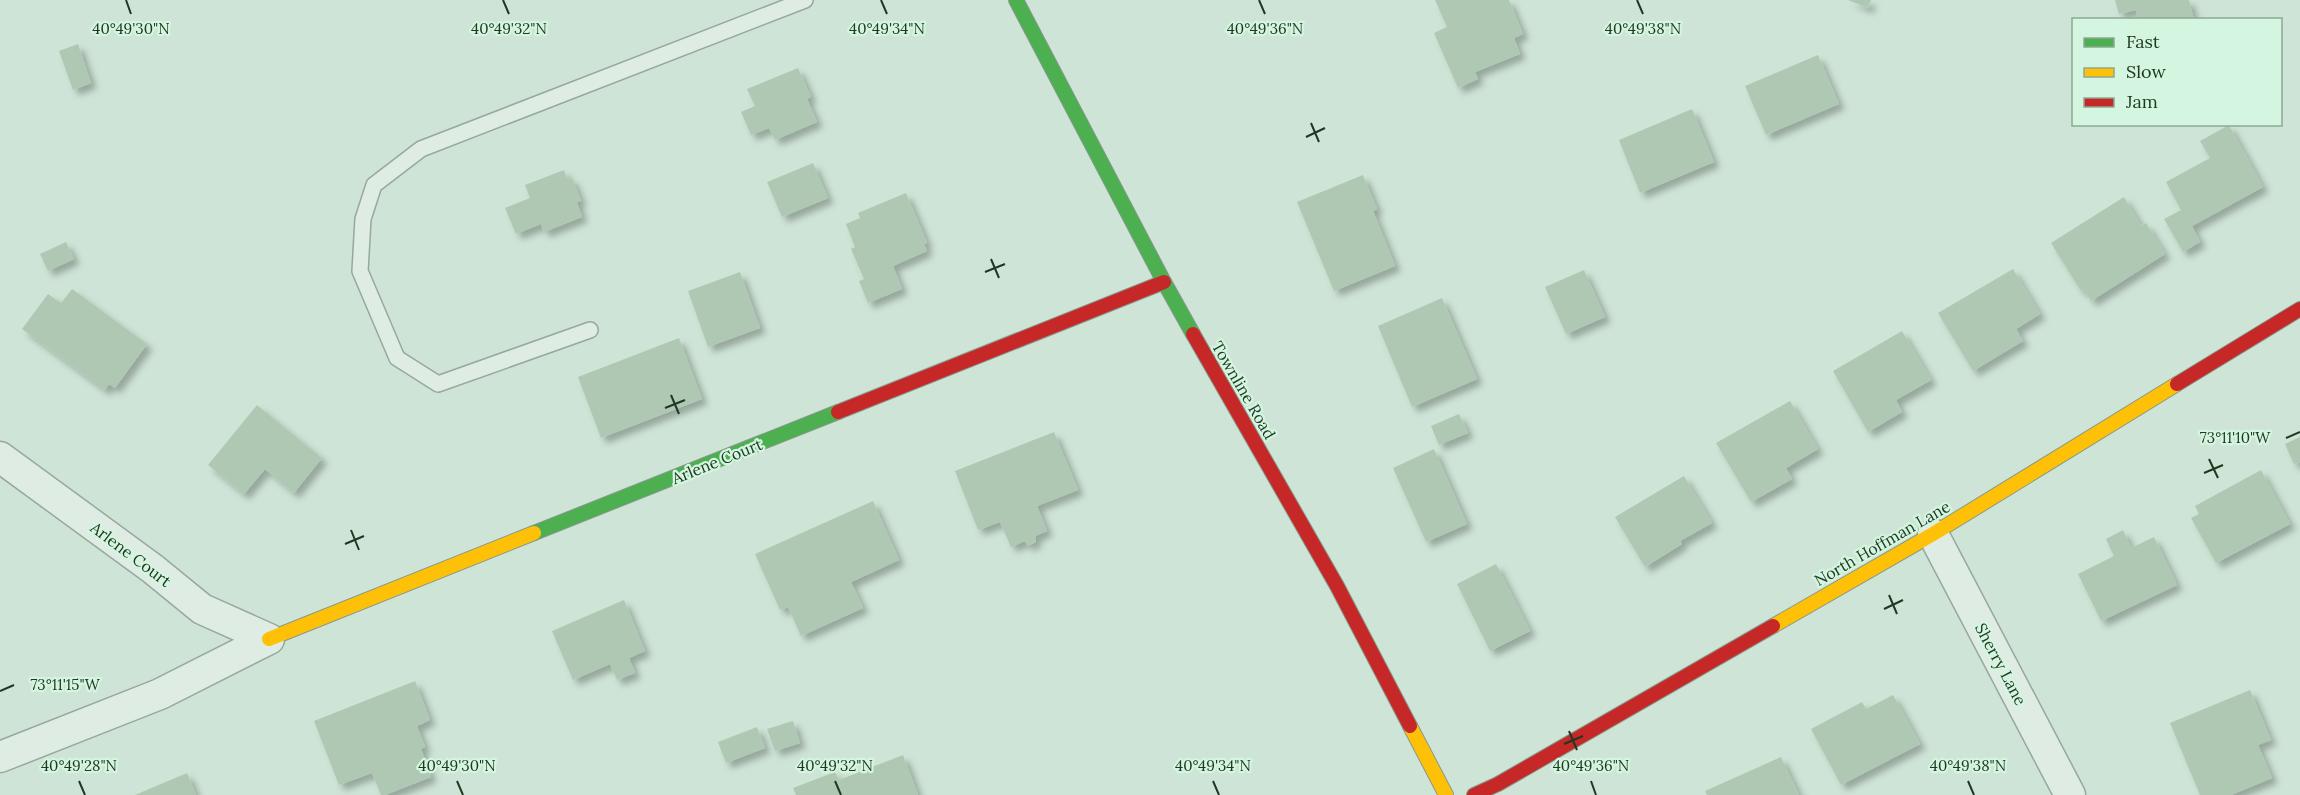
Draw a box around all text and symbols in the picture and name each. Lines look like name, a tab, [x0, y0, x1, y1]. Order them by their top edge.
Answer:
legend	[2072, 18, 2282, 126]
text: 40°49'30"N	[92, 19, 170, 38]
text: 40°49'32"N	[471, 19, 547, 38]
text: 40°49'34"N	[849, 19, 925, 38]
text: 40°49'36"N	[1227, 19, 1303, 38]
text: 40°49'38"N	[1605, 19, 1681, 38]
text: Fast	[2126, 30, 2160, 53]
text: Slow	[2126, 60, 2166, 83]
text: Jam	[2125, 90, 2158, 113]
street label: Townline Road	[1208, 337, 1280, 443]
text: 73°11'10"W	[2200, 428, 2271, 447]
street label: Arlene Court	[668, 433, 766, 489]
street label: North Hoffman Lane	[1811, 496, 1954, 590]
street label: Arlene Court	[86, 517, 176, 591]
street label: Sherry Lane	[1971, 619, 2031, 709]
text: 73°11'15"W	[30, 675, 101, 694]
text: 40°49'28"N	[41, 756, 117, 775]
text: 40°49'30"N	[418, 756, 496, 775]
text: 40°49'32"N	[797, 756, 873, 775]
text: 40°49'34"N	[1175, 756, 1251, 775]
text: 40°49'36"N	[1553, 756, 1629, 775]
text: 40°49'38"N	[1930, 756, 2006, 775]

